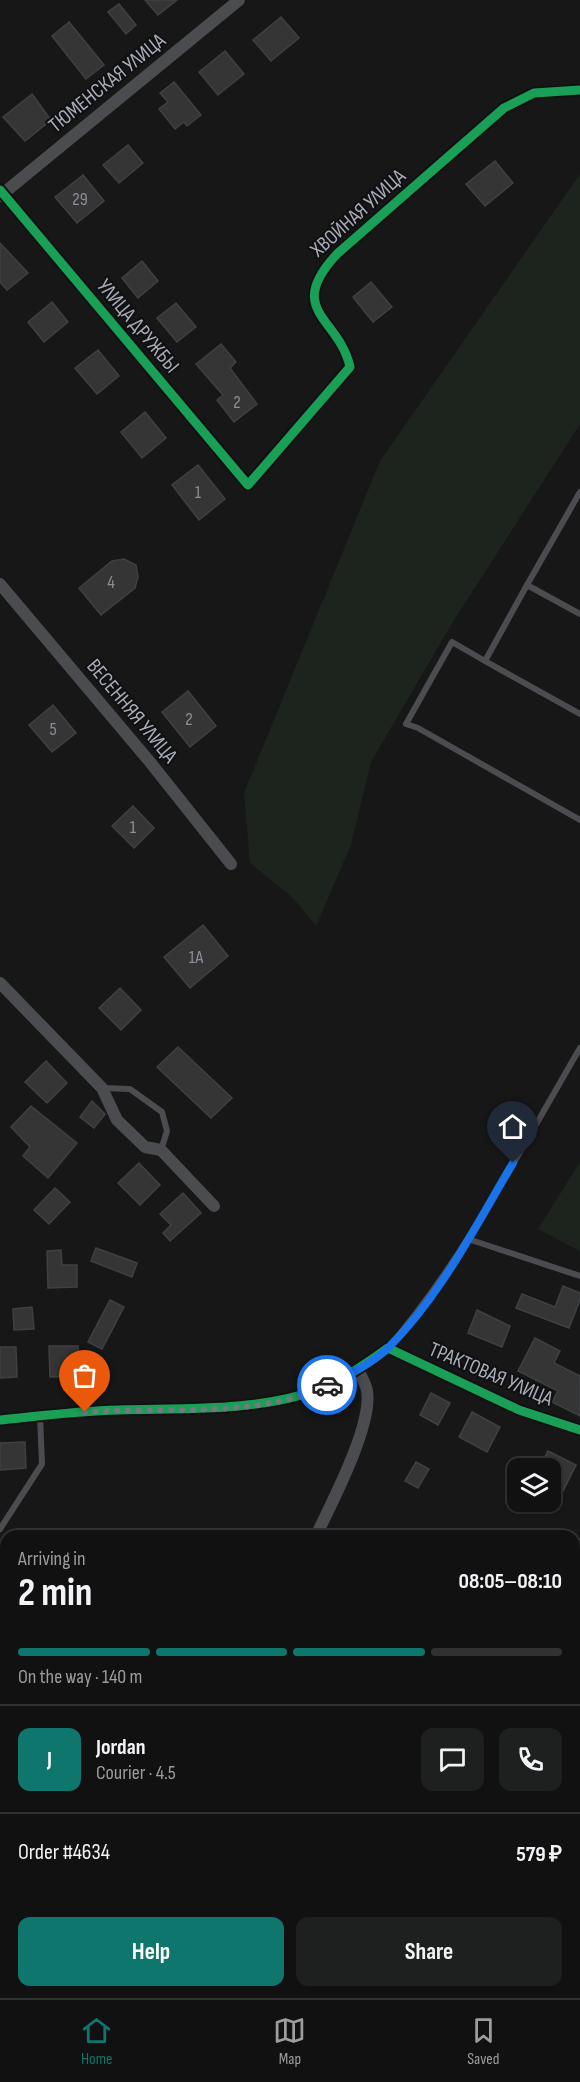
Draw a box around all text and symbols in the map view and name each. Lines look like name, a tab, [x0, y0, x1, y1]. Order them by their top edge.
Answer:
street label: ТЮМЕНСКАЯ УЛИЦА	[43, 28, 171, 138]
street label: ХВОЙНАЯ УЛИЦА	[305, 163, 411, 263]
house number: 29	[72, 189, 88, 210]
street label: УЛИЦА ДРУЖБЫ	[92, 274, 184, 378]
house number: 2	[233, 392, 241, 413]
house number: 1	[195, 482, 202, 503]
house number: 4	[107, 572, 115, 593]
street label: ВЕСЕННЯЯ УЛИЦА	[81, 654, 183, 769]
house number: 2	[185, 709, 193, 730]
house number: 5	[49, 719, 57, 740]
house number: 1	[130, 817, 137, 838]
house number: 1А	[189, 947, 203, 968]
pin	[487, 1101, 538, 1163]
icon: home	[496, 1110, 529, 1143]
street label: ТРАКТОВАЯ УЛИЦА	[425, 1337, 558, 1412]
pin	[59, 1350, 110, 1412]
courier	[297, 1355, 357, 1415]
icon: bag	[68, 1359, 101, 1392]
icon: car	[311, 1369, 344, 1402]
map controls	[507, 1458, 561, 1512]
button: layers	[507, 1458, 561, 1512]
text: Arriving in	[18, 1547, 86, 1571]
text: 08:05–08:10	[458, 1568, 562, 1595]
text: 2 min	[18, 1570, 92, 1617]
text: On the way · 140 m	[18, 1665, 142, 1689]
button: chat	[421, 1728, 484, 1791]
button: phone	[499, 1728, 562, 1791]
text: Jordan	[96, 1734, 145, 1761]
text: J	[47, 1746, 52, 1773]
text: Courier · 4.5	[96, 1761, 176, 1785]
text: Order #4634	[18, 1839, 110, 1866]
text: 579 ₽	[516, 1841, 562, 1868]
button: Help	[18, 1917, 284, 1986]
button: Share	[296, 1917, 562, 1986]
tab: Home	[80, 2014, 113, 2069]
tab: Map	[273, 2014, 306, 2069]
tab: Saved	[467, 2014, 500, 2069]

